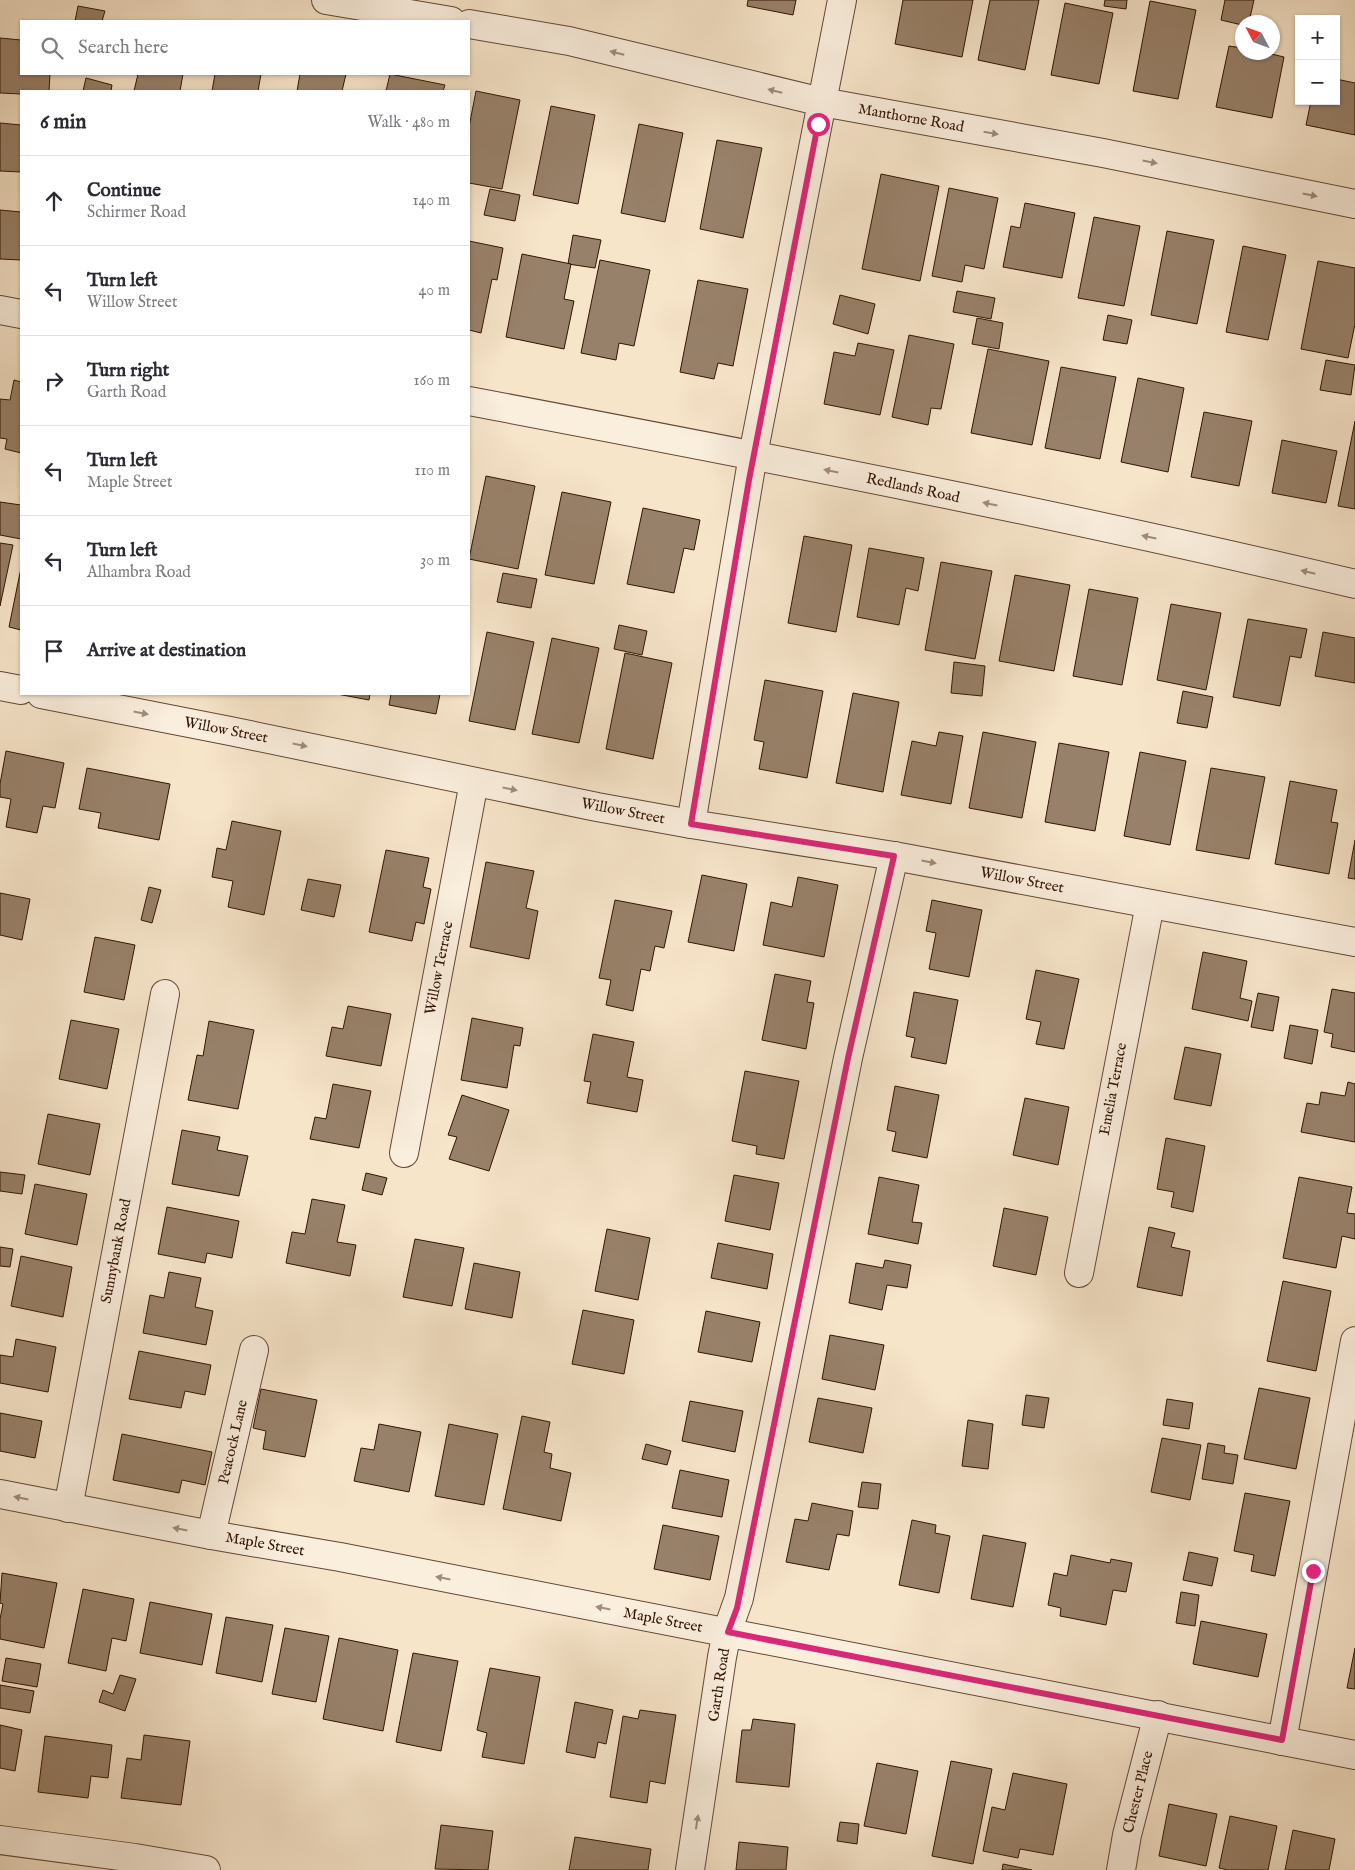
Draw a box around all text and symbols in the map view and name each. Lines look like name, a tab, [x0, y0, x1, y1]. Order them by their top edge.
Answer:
north arrow	[1235, 15, 1280, 60]
map controls	[1295, 15, 1340, 105]
button: +	[1295, 15, 1340, 60]
search box	[20, 20, 470, 75]
icon: search	[38, 34, 66, 62]
text: Search here	[78, 36, 169, 60]
one-way arrow	[609, 49, 624, 57]
button: −	[1295, 60, 1340, 105]
one-way arrow	[767, 87, 782, 95]
street label: Manthorne Road	[857, 99, 966, 137]
text: 6 min	[40, 109, 86, 136]
text: Walk · 480 m	[368, 113, 450, 133]
route start	[807, 113, 830, 136]
one-way arrow	[983, 129, 999, 137]
one-way arrow	[1143, 159, 1159, 167]
text: Continue	[87, 179, 161, 203]
icon: ahead	[40, 187, 68, 215]
text: 140 m	[412, 191, 450, 211]
one-way arrow	[1302, 191, 1318, 199]
text: Schirmer Road	[87, 203, 186, 223]
text: Turn left	[87, 269, 158, 293]
icon: left	[40, 277, 68, 305]
text: 40 m	[418, 281, 450, 301]
text: Willow Street	[87, 293, 177, 313]
text: Turn right	[87, 359, 169, 383]
icon: right	[40, 367, 68, 395]
text: 160 m	[414, 371, 450, 391]
text: Garth Road	[87, 383, 166, 403]
text: Turn left	[87, 449, 158, 473]
icon: left	[40, 457, 68, 485]
text: 110 m	[414, 461, 450, 481]
one-way arrow	[822, 466, 838, 474]
street label: Redlands Road	[864, 469, 963, 507]
text: Maple Street	[87, 473, 172, 493]
one-way arrow	[982, 500, 997, 508]
one-way arrow	[1141, 533, 1157, 541]
text: Turn left	[87, 539, 158, 563]
icon: left	[40, 547, 68, 575]
text: 30 m	[420, 551, 450, 571]
text: Alhambra Road	[87, 563, 191, 583]
one-way arrow	[1300, 568, 1315, 576]
icon: arrive	[40, 637, 68, 665]
text: Arrive at destination	[87, 639, 246, 663]
one-way arrow	[133, 709, 148, 717]
street label: Willow Street	[183, 713, 269, 747]
one-way arrow	[292, 742, 308, 750]
one-way arrow	[503, 785, 518, 793]
street label: Willow Street	[580, 794, 666, 828]
one-way arrow	[921, 859, 937, 867]
street label: Willow Street	[979, 863, 1065, 897]
street label: Willow Terrace	[421, 920, 457, 1016]
street label: Emelia Terrace	[1095, 1041, 1131, 1137]
street label: Sunnybank Road	[97, 1196, 136, 1305]
street label: Peacock Lane	[214, 1398, 252, 1486]
one-way arrow	[12, 1494, 28, 1502]
one-way arrow	[173, 1525, 188, 1533]
street label: Maple Street	[224, 1528, 306, 1560]
route end	[1302, 1560, 1325, 1583]
one-way arrow	[435, 1573, 451, 1581]
street label: Maple Street	[622, 1603, 704, 1637]
one-way arrow	[595, 1604, 611, 1612]
street label: Garth Road	[704, 1646, 734, 1723]
street label: Chester Place	[1119, 1749, 1157, 1835]
one-way arrow	[694, 1813, 702, 1829]

